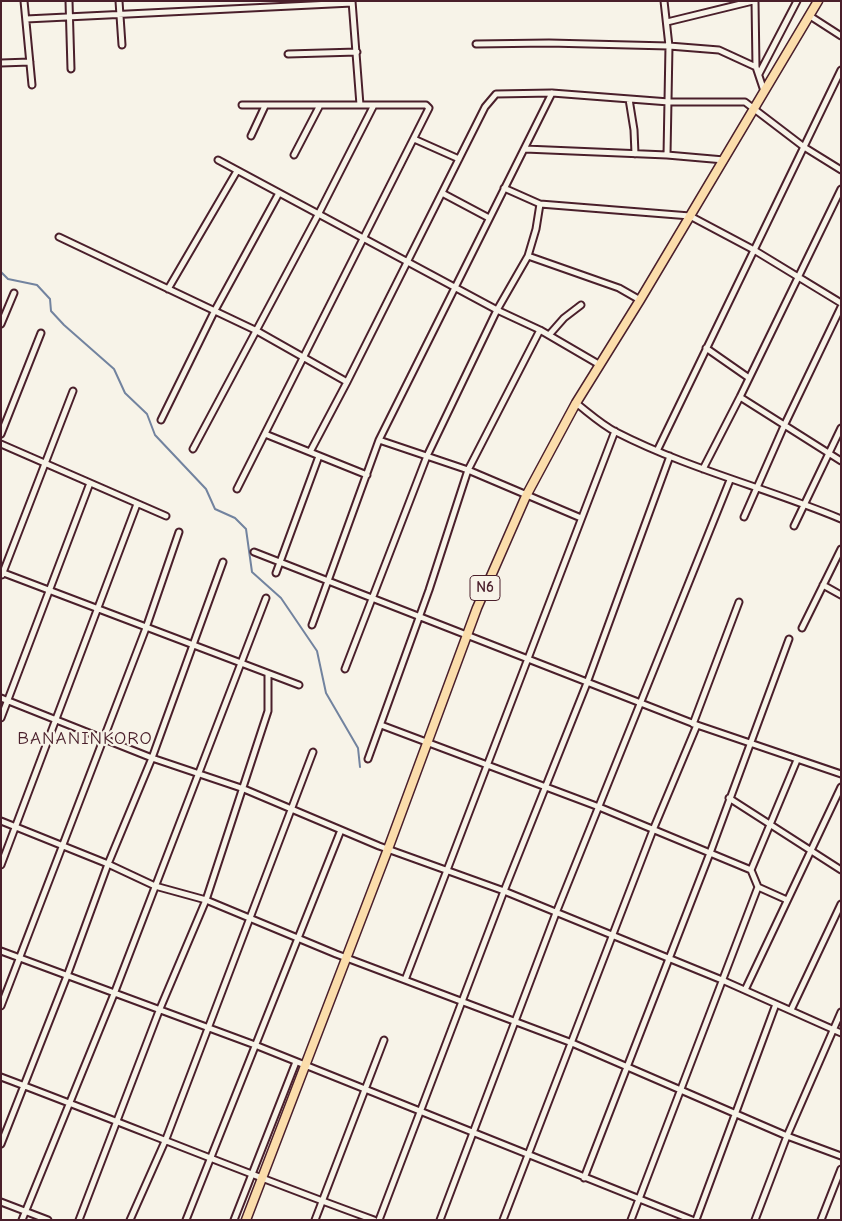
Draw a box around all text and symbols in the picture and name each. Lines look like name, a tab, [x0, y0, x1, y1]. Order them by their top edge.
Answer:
road number: N6	[470, 576, 500, 600]
district label: BANANINKORO	[16, 728, 154, 750]

